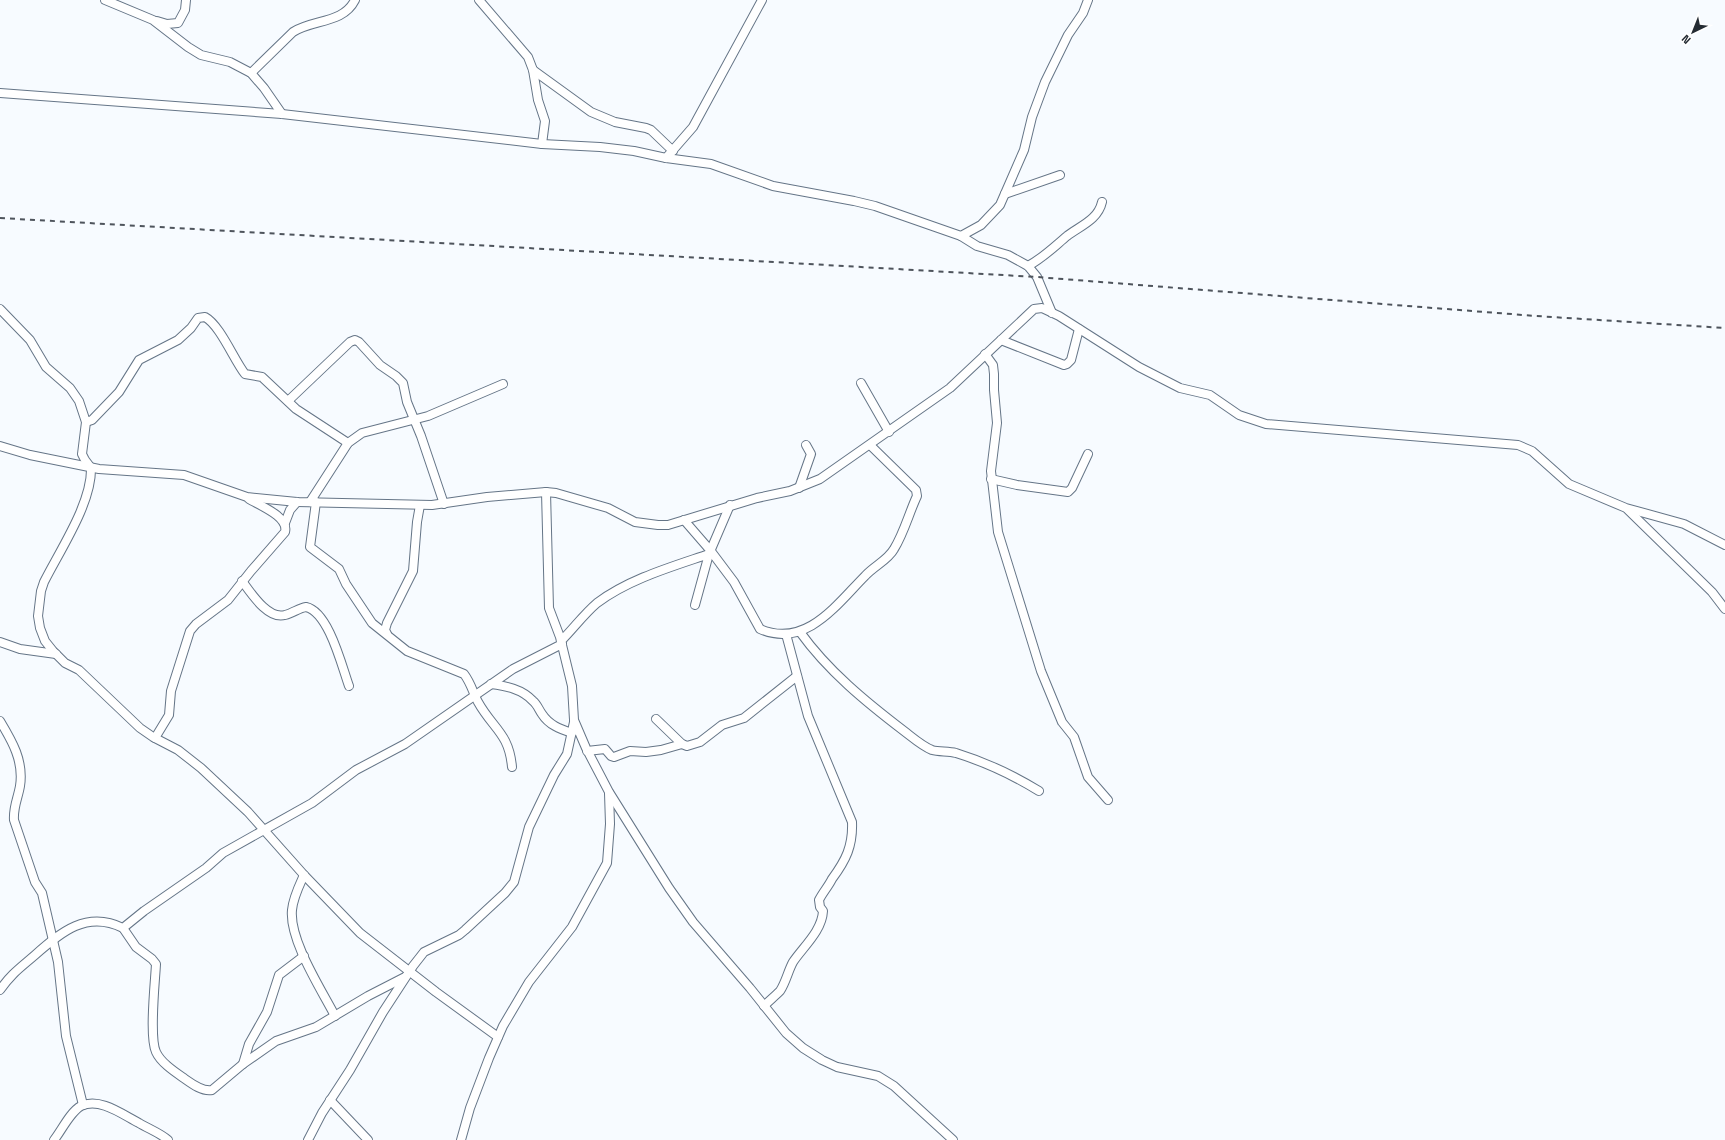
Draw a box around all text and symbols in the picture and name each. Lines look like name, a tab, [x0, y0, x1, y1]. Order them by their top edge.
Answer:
north arrow	[1673, 12, 1713, 52]
text: N	[1679, 32, 1694, 47]

